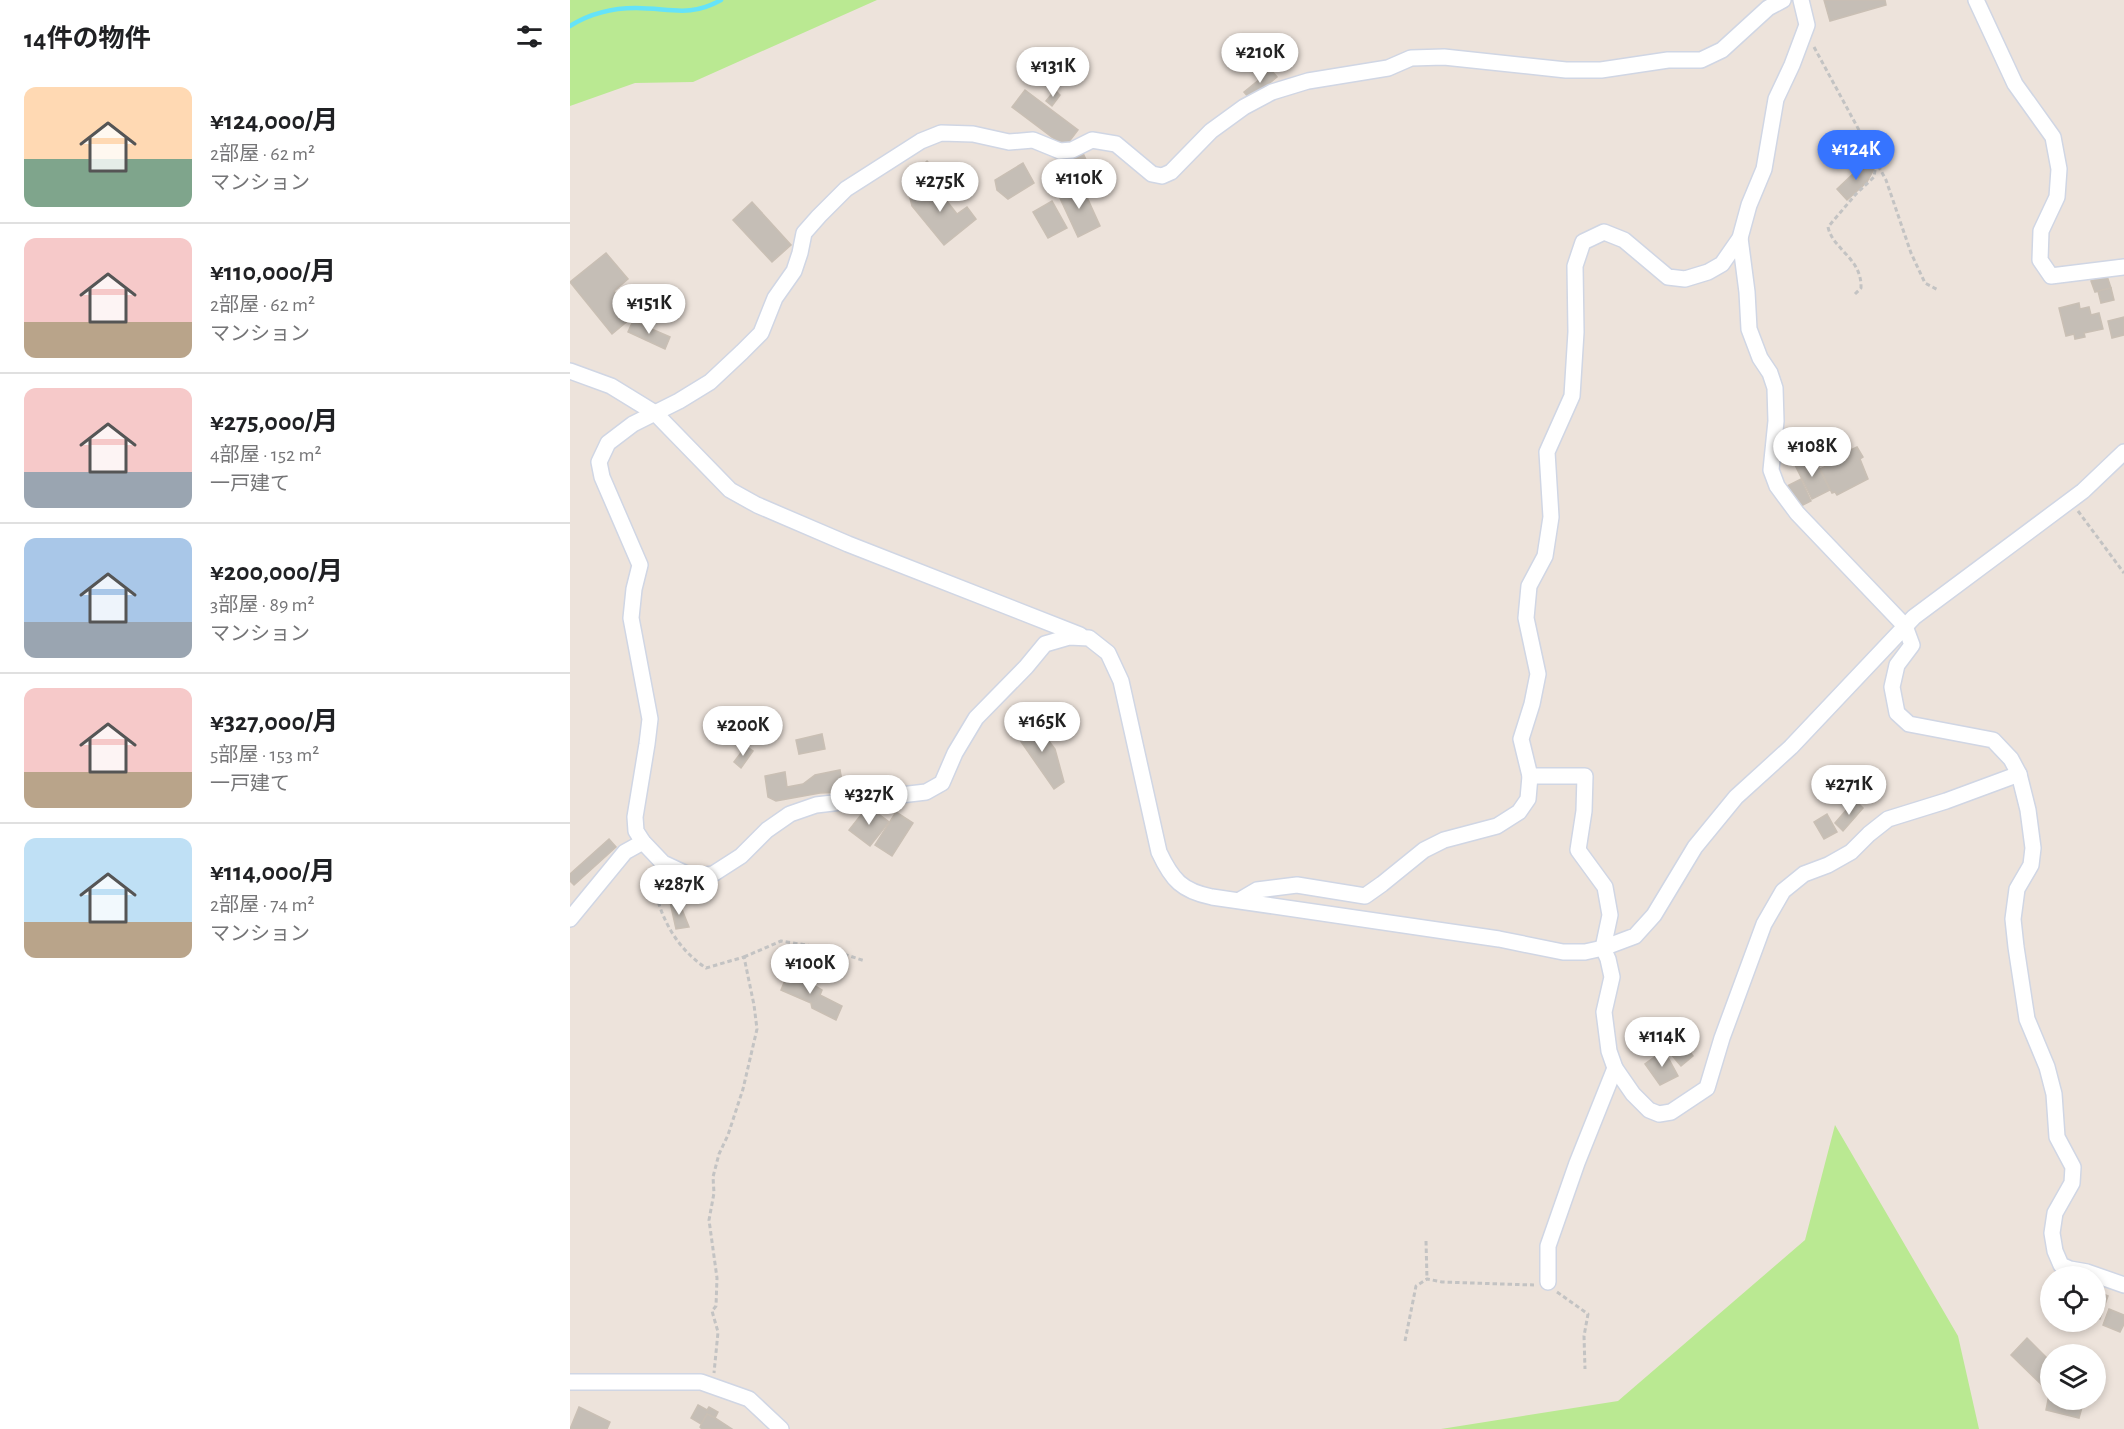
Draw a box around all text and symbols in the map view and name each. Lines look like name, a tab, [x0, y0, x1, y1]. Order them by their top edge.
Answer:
icon: filters	[513, 20, 546, 53]
text: 14件の物件	[24, 26, 150, 52]
pin: ¥210K	[1218, 33, 1302, 84]
text: ¥210K	[1235, 42, 1285, 62]
pin: ¥131K	[1011, 47, 1095, 98]
text: ¥131K	[1030, 56, 1076, 76]
text: ¥124,000/月	[210, 108, 338, 134]
icon: home	[72, 111, 144, 183]
pin: ¥124K	[1814, 130, 1898, 181]
text: ¥124K	[1832, 139, 1880, 159]
text: 2部屋 · 62 m²	[210, 144, 315, 164]
pin: ¥110K	[1037, 159, 1121, 210]
pin: ¥275K	[898, 162, 982, 213]
text: ¥110K	[1055, 168, 1103, 188]
text: ¥275K	[916, 171, 964, 191]
text: マンション	[210, 173, 310, 193]
text: ¥110,000/月	[210, 259, 336, 285]
icon: home	[72, 262, 144, 334]
pin: ¥151K	[607, 284, 691, 335]
text: ¥151K	[626, 293, 672, 313]
text: 2部屋 · 62 m²	[210, 295, 315, 315]
text: マンション	[210, 324, 310, 344]
text: ¥275,000/月	[210, 409, 338, 435]
icon: home	[72, 412, 144, 484]
pin: ¥108K	[1770, 427, 1854, 478]
text: ¥108K	[1787, 436, 1837, 456]
text: 4部屋 · 152 m²	[210, 445, 321, 465]
text: 一戸建て	[210, 474, 290, 494]
text: ¥200,000/月	[210, 559, 343, 585]
icon: home	[72, 562, 144, 634]
text: 3部屋 · 89 m²	[210, 595, 315, 615]
text: マンション	[210, 624, 310, 644]
pin: ¥165K	[1000, 702, 1084, 753]
pin: ¥200K	[701, 706, 785, 757]
text: ¥327,000/月	[210, 709, 338, 735]
text: ¥165K	[1018, 711, 1066, 731]
icon: home	[72, 712, 144, 784]
text: ¥200K	[717, 715, 769, 735]
text: 5部屋 · 153 m²	[210, 745, 319, 765]
pin: ¥271K	[1807, 765, 1891, 816]
text: 一戸建て	[210, 774, 290, 794]
text: ¥271K	[1825, 774, 1873, 794]
pin: ¥327K	[827, 775, 911, 826]
text: ¥327K	[845, 784, 893, 804]
text: ¥114,000/月	[210, 859, 335, 885]
icon: home	[72, 862, 144, 934]
pin: ¥287K	[637, 865, 721, 916]
text: ¥287K	[654, 874, 704, 894]
text: 2部屋 · 74 m²	[210, 895, 315, 915]
text: マンション	[210, 924, 310, 944]
pin: ¥100K	[768, 944, 852, 995]
text: ¥100K	[785, 953, 835, 973]
pin: ¥114K	[1620, 1017, 1704, 1068]
text: ¥114K	[1639, 1026, 1685, 1046]
map controls	[2040, 1266, 2106, 1410]
button: locate	[2040, 1266, 2106, 1332]
button: layers	[2040, 1344, 2106, 1410]

